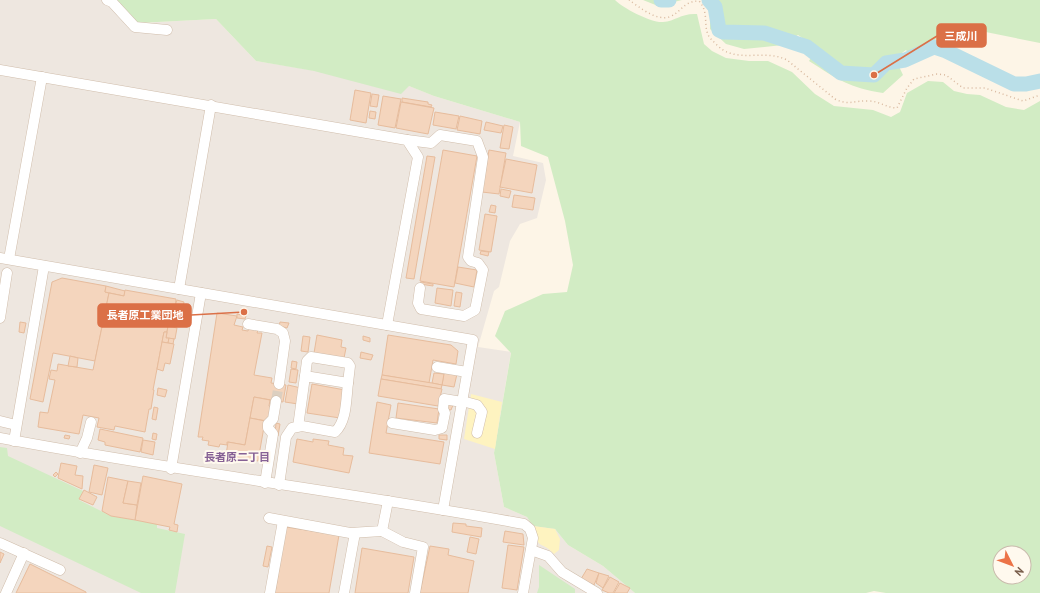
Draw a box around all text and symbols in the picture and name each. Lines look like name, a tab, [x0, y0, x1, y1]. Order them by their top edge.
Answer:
callout: 三成川	[937, 24, 986, 47]
text: 三成川	[945, 29, 978, 43]
callout: 長者原工業団地	[98, 304, 191, 327]
text: 長者原工業団地	[107, 308, 184, 322]
district label: 長者原二丁目	[204, 450, 270, 464]
north arrow	[992, 545, 1032, 585]
text: N	[1012, 564, 1027, 579]

